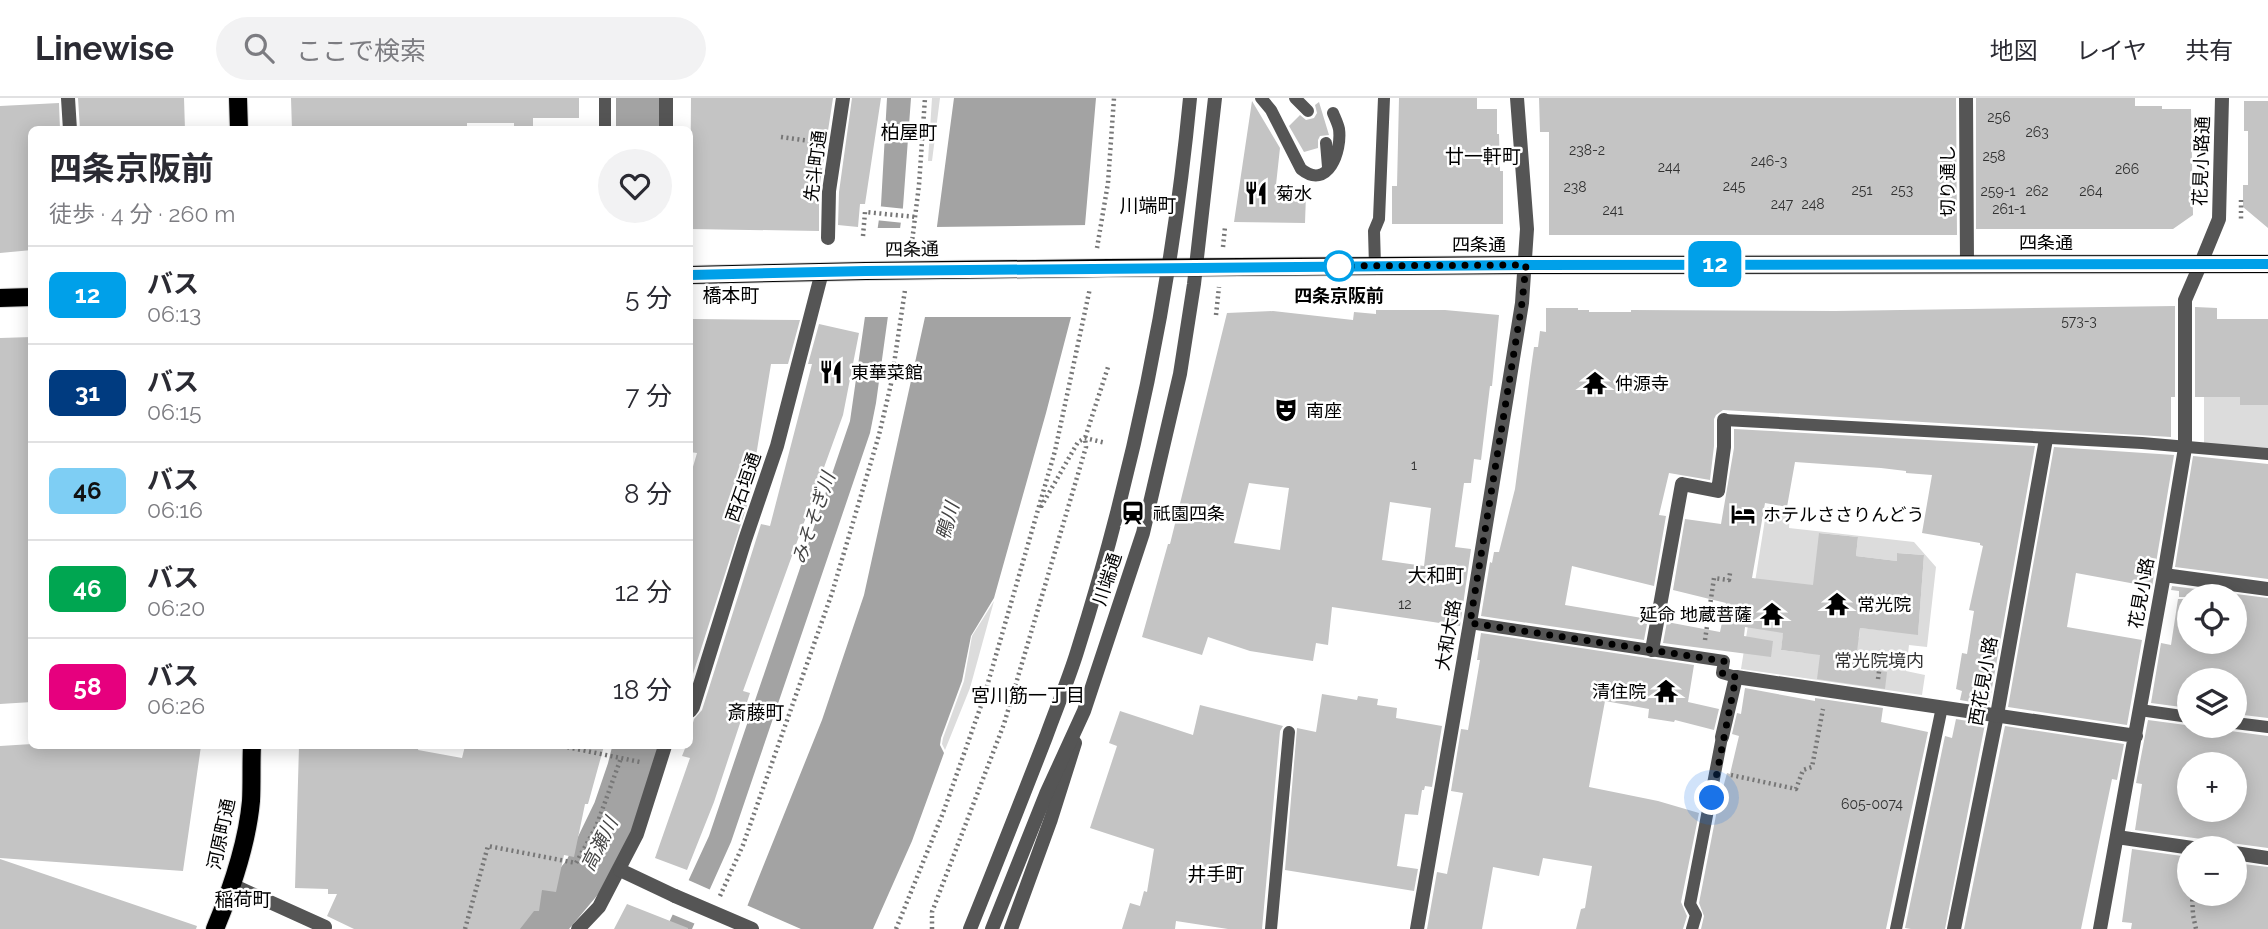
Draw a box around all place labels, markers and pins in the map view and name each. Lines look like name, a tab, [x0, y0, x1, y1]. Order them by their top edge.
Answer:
restaurant icon: 菊水	[1242, 179, 1270, 207]
place label: 菊水	[1276, 183, 1312, 204]
marker: 四条京阪前	[1324, 251, 1354, 281]
place label: 四条京阪前	[1294, 285, 1384, 306]
restaurant icon: 東華菜館	[817, 358, 845, 386]
place label: 東華菜館	[851, 362, 923, 383]
temple icon: 仲源寺	[1581, 369, 1609, 397]
place label: 仲源寺	[1615, 373, 1669, 394]
theatre icon: 南座	[1272, 396, 1300, 424]
place label: 南座	[1306, 400, 1342, 421]
station icon: 祇園四条	[1119, 499, 1147, 527]
hotel icon: ホテルささりんどう	[1729, 500, 1757, 528]
place label: 祇園四条	[1153, 503, 1225, 524]
place label: ホテルささりんどう	[1763, 504, 1924, 525]
temple icon: 常光院	[1823, 590, 1851, 618]
place label: 常光院	[1857, 594, 1911, 615]
temple icon: 延命 地蔵菩薩	[1758, 600, 1786, 628]
place label: 延命 地蔵菩薩	[1639, 604, 1752, 625]
temple icon: 清住院	[1652, 677, 1680, 705]
place label: 清住院	[1592, 681, 1646, 702]

